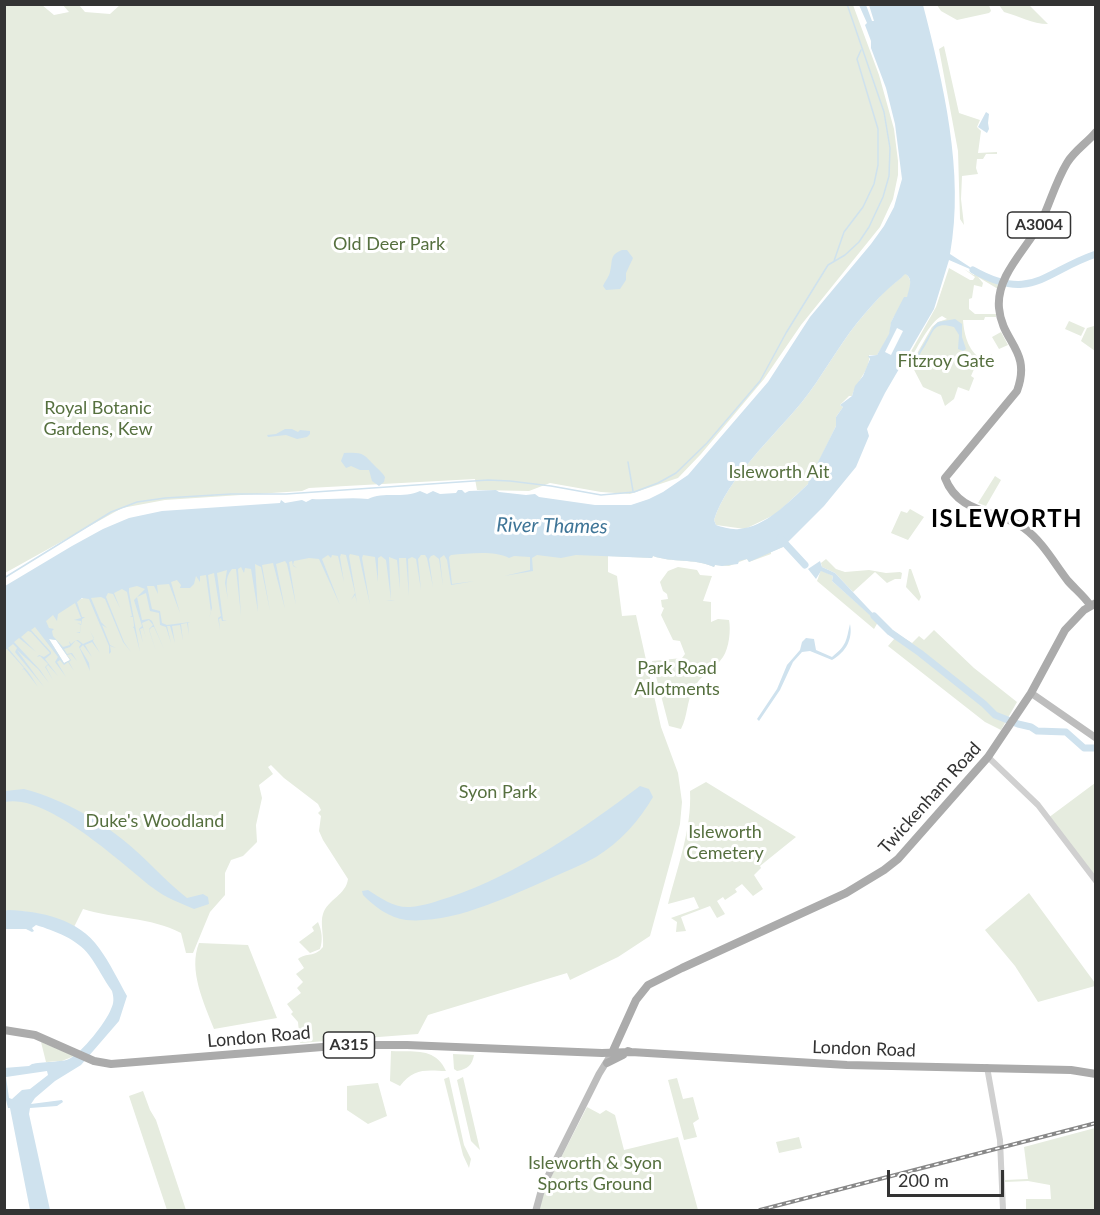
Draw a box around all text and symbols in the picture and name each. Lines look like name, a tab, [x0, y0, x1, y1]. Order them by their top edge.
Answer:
road number: A3004	[1008, 212, 1070, 238]
park label: Old Deer Park	[333, 233, 445, 255]
park label: Fitzroy Gate	[898, 350, 994, 372]
park label: Royal Botanic Gardens, Kew	[43, 397, 153, 440]
park label: Isleworth Ait	[728, 461, 830, 483]
district label: ISLEWORTH	[931, 505, 1083, 533]
water label: River Thames	[496, 513, 608, 539]
park label: Park Road Allotments	[634, 657, 720, 700]
street label: Twickenham Road	[874, 738, 986, 858]
park label: Syon Park	[459, 781, 537, 803]
park label: Duke's Woodland	[86, 810, 224, 832]
park label: Isleworth Cemetery	[686, 821, 764, 864]
street label: London Road	[206, 1022, 312, 1052]
road number: A315	[324, 1032, 374, 1058]
street label: London Road	[812, 1036, 916, 1062]
park label: Isleworth & Syon Sports Ground	[528, 1152, 662, 1194]
scale bar	[890, 1158, 1007, 1196]
text: 200 m	[898, 1169, 949, 1191]

